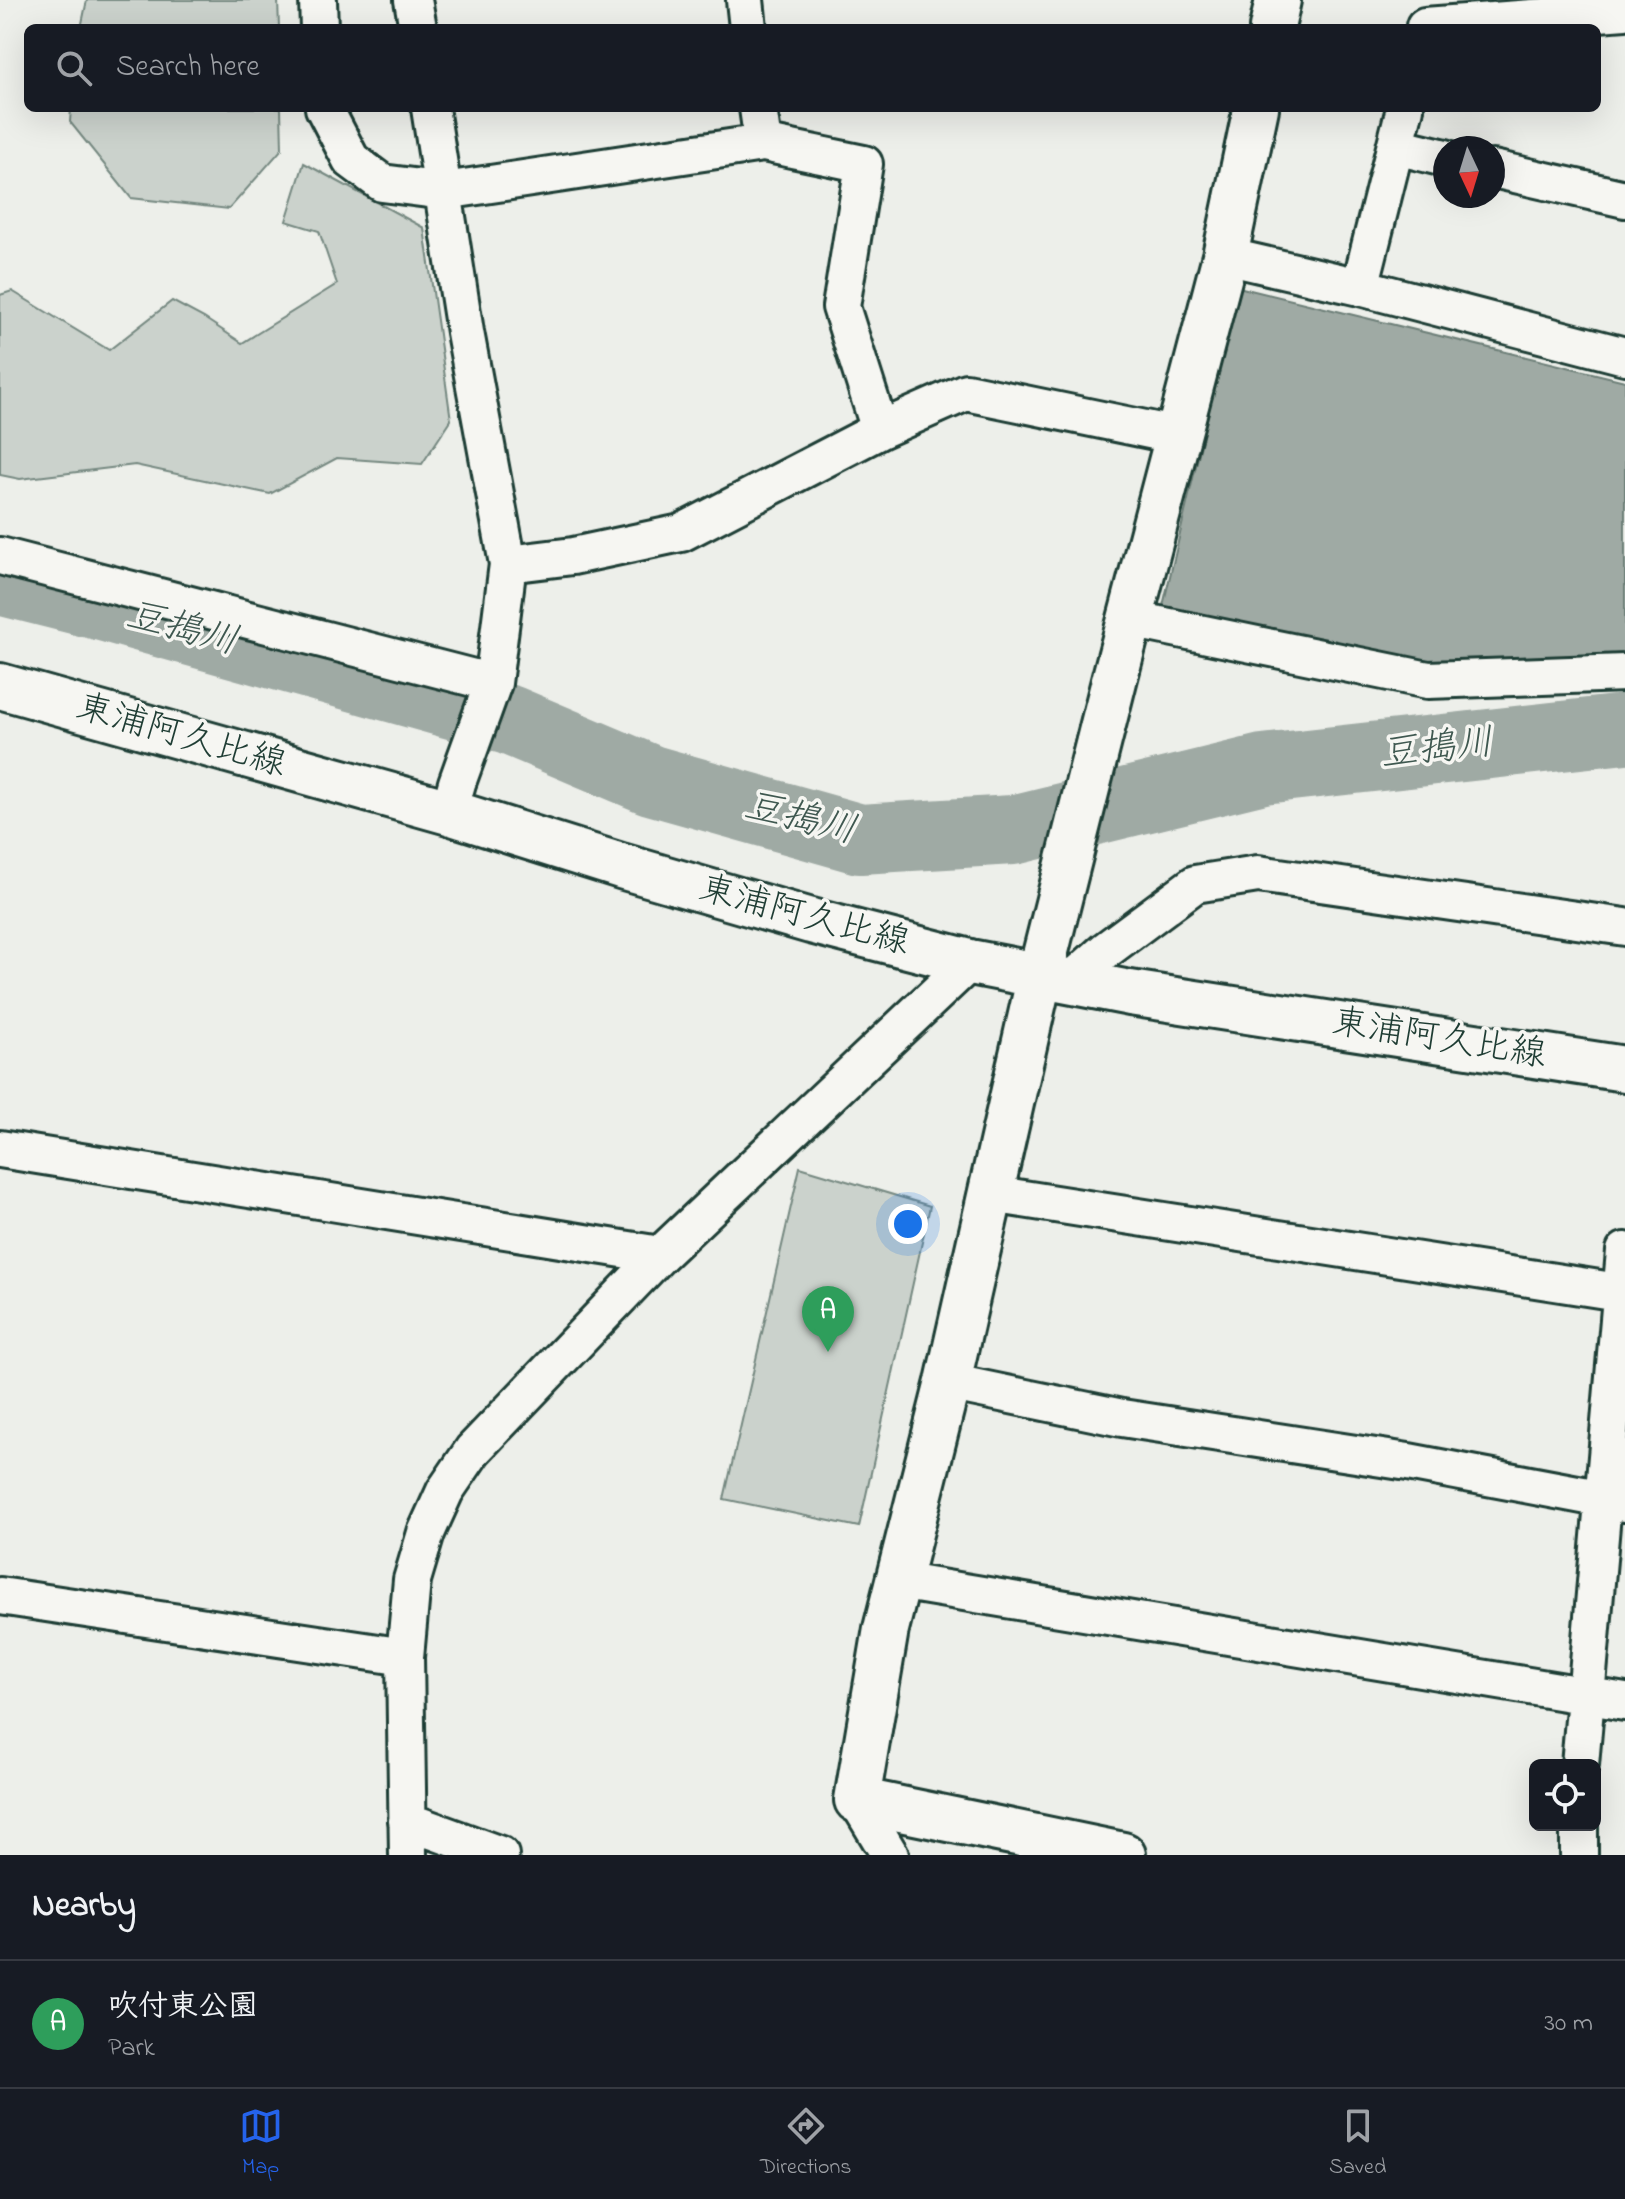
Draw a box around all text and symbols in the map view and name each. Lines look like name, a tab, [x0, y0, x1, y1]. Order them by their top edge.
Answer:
search box	[24, 24, 1601, 112]
icon: search	[52, 46, 96, 90]
text: Search here	[116, 46, 260, 90]
north arrow	[1433, 136, 1505, 208]
water label: 豆搗川	[120, 588, 244, 672]
street label: 東浦阿久比線	[70, 682, 292, 792]
water label: 豆搗川	[1377, 716, 1497, 784]
water label: 豆搗川	[738, 779, 862, 861]
street label: 東浦阿久比線	[693, 863, 915, 971]
street label: 東浦阿久比線	[1328, 997, 1550, 1083]
your location	[888, 1204, 928, 1244]
pin: A	[802, 1286, 854, 1352]
map controls	[1529, 1759, 1601, 1831]
button: locate	[1529, 1759, 1601, 1831]
text: Nearby	[32, 1882, 136, 1932]
text: 吹付東公園	[108, 1986, 258, 2030]
text: A	[50, 2005, 66, 2043]
text: 30 m	[1544, 2005, 1593, 2043]
text: Park	[108, 2030, 155, 2068]
tab: Map	[239, 2104, 283, 2184]
tab: Directions	[760, 2104, 852, 2184]
tab: Saved	[1329, 2104, 1386, 2184]

